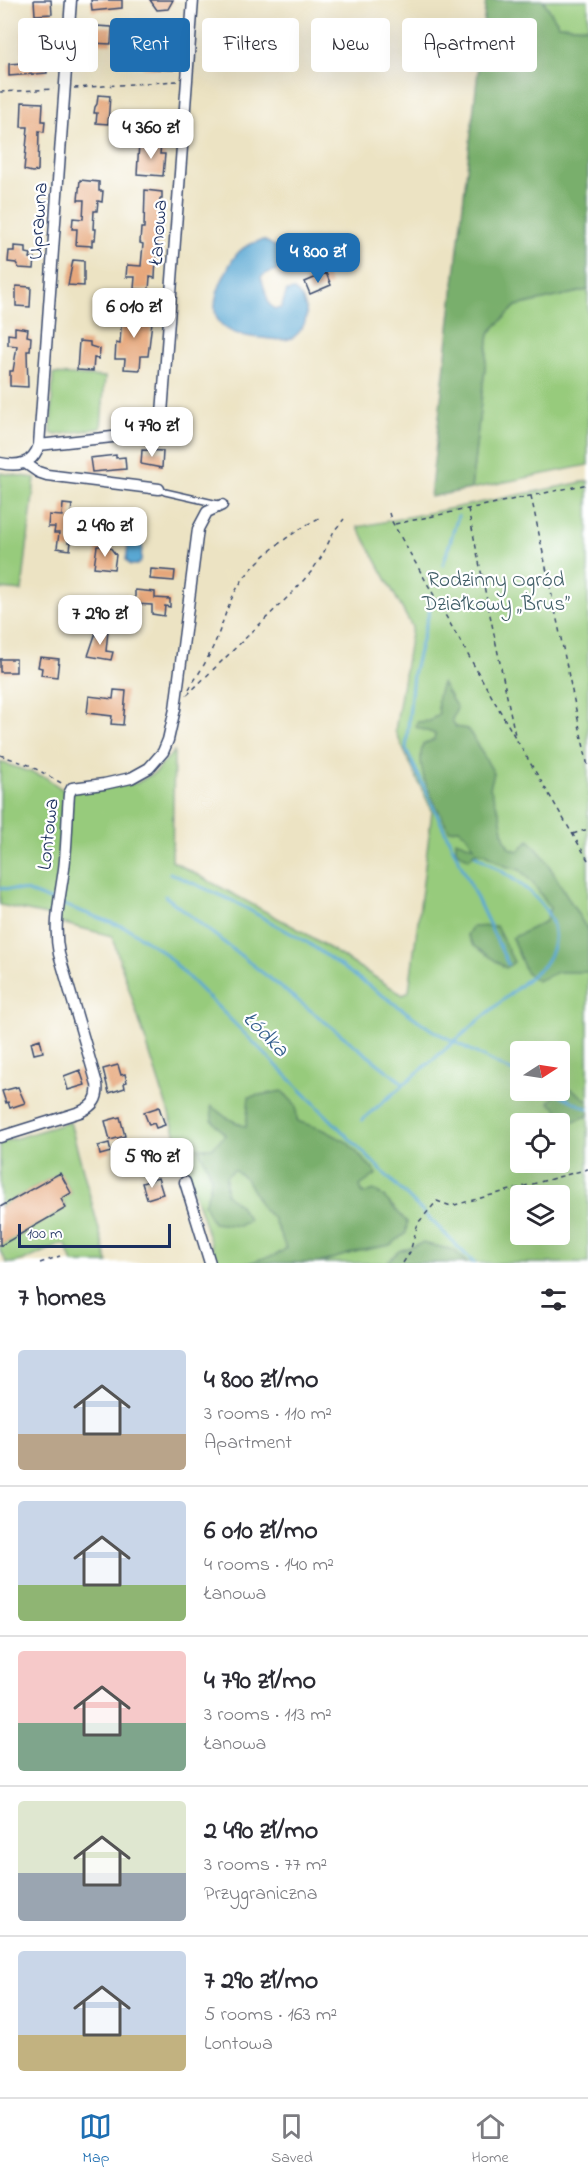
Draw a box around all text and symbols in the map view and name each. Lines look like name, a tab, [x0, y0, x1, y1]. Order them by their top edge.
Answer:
chip: Buy	[18, 18, 98, 72]
chip: Rent	[110, 18, 190, 72]
chip: Filters	[202, 18, 299, 72]
chip: New	[311, 18, 390, 72]
chip: Apartment	[402, 18, 537, 72]
pin: 4 360 zł	[89, 109, 213, 160]
text: 4 360 zł	[123, 114, 179, 143]
street label: Uprawna	[21, 181, 57, 261]
street label: Łanowa	[142, 198, 176, 267]
pin: 4 800 zł	[256, 233, 380, 284]
text: 4 800 zł	[290, 238, 346, 267]
pin: 6 010 zł	[72, 288, 196, 339]
text: 6 010 zł	[106, 293, 162, 322]
pin: 4 790 zł	[90, 407, 214, 458]
text: 4 790 zł	[125, 412, 179, 441]
pin: 2 490 zł	[43, 507, 167, 558]
text: 2 490 zł	[77, 512, 133, 541]
park label: Rodzinny Ogród Działkowy „Brus”	[421, 566, 570, 622]
pin: 7 290 zł	[38, 595, 162, 646]
text: 7 290 zł	[72, 600, 128, 629]
street label: Lontowa	[30, 797, 68, 872]
water label: Łódka	[235, 1005, 296, 1066]
north arrow	[510, 1041, 570, 1101]
map controls	[510, 1041, 570, 1245]
button: locate	[510, 1113, 570, 1173]
pin: 5 990 zł	[90, 1138, 214, 1189]
text: 5 990 zł	[124, 1143, 180, 1172]
button: layers	[510, 1185, 570, 1245]
scale bar	[18, 1221, 171, 1248]
text: 100 m	[27, 1222, 62, 1246]
text: 7 homes	[18, 1280, 106, 1318]
icon: filters	[537, 1283, 570, 1316]
text: 4 800 zł/mo	[204, 1362, 318, 1400]
icon: home	[66, 1374, 138, 1446]
text: 3 rooms · 110 m²	[204, 1400, 332, 1429]
text: Apartment	[204, 1429, 292, 1458]
text: 6 010 zł/mo	[204, 1513, 318, 1551]
icon: home	[66, 1525, 138, 1597]
text: 4 rooms · 140 m²	[204, 1551, 334, 1580]
text: Łanowa	[204, 1580, 266, 1609]
text: 4 790 zł/mo	[204, 1663, 316, 1701]
icon: home	[66, 1675, 138, 1747]
text: 3 rooms · 113 m²	[204, 1701, 332, 1730]
text: Łanowa	[204, 1730, 266, 1759]
text: 2 490 zł/mo	[204, 1813, 318, 1851]
icon: home	[66, 1825, 138, 1897]
text: 3 rooms · 77 m²	[204, 1851, 327, 1880]
text: Przygraniczna	[204, 1880, 317, 1909]
text: 7 290 zł/mo	[204, 1963, 318, 2001]
icon: home	[66, 1975, 138, 2047]
text: 5 rooms · 163 m²	[204, 2001, 337, 2030]
text: Lontowa	[204, 2030, 273, 2059]
tab: Map	[79, 2110, 112, 2170]
tab: Saved	[271, 2110, 313, 2170]
tab: Home	[471, 2110, 509, 2170]

